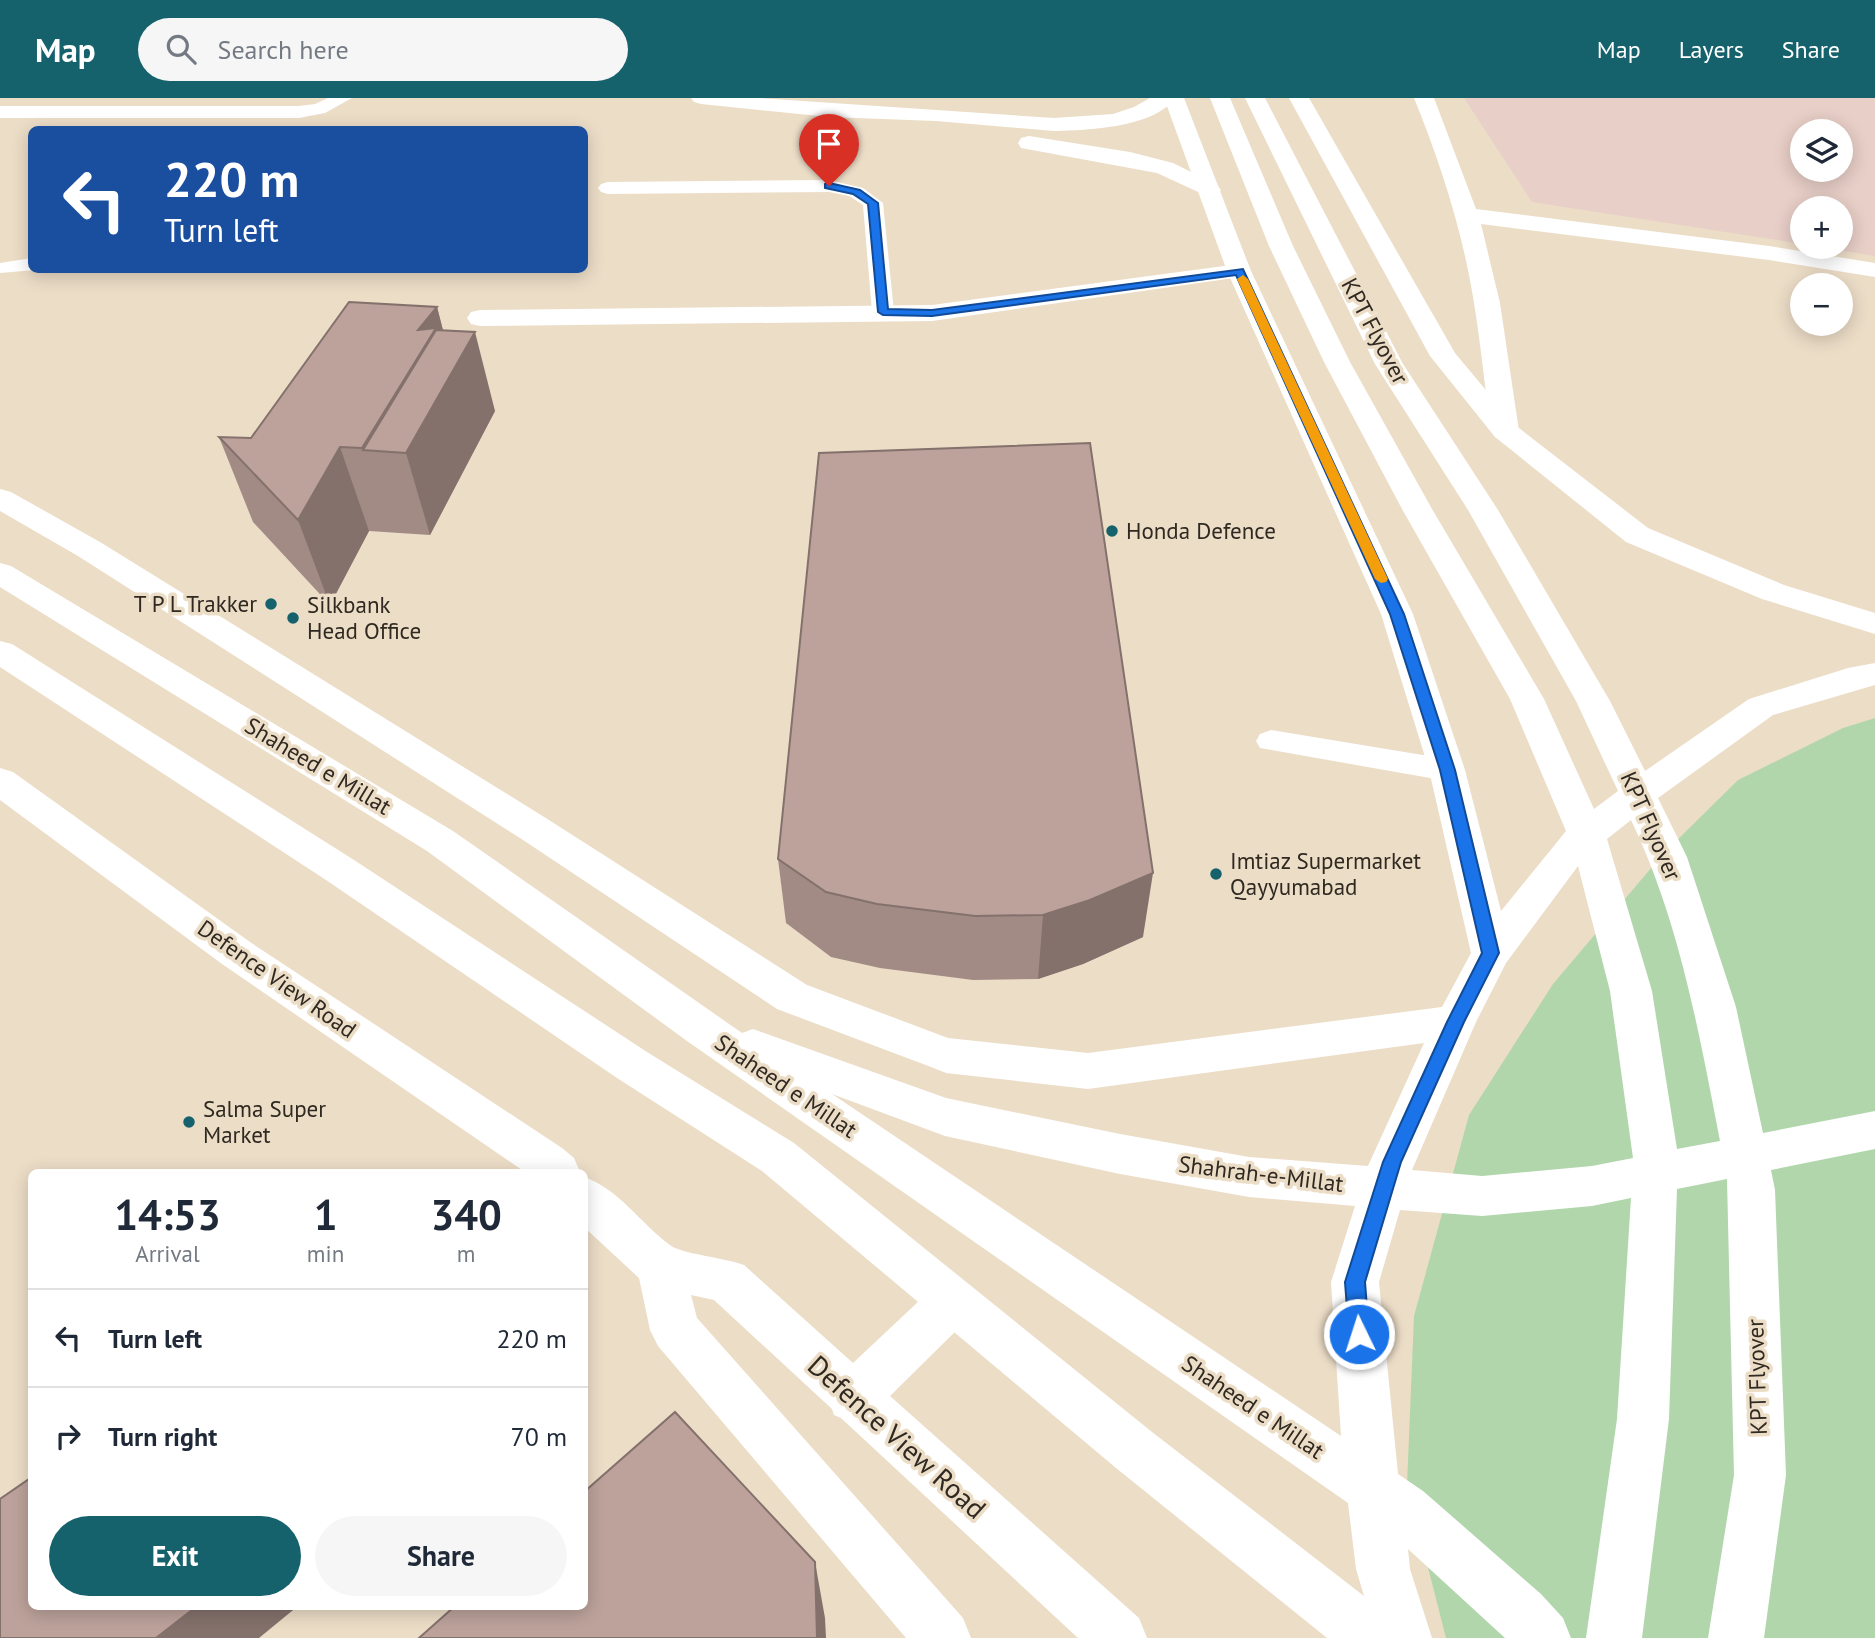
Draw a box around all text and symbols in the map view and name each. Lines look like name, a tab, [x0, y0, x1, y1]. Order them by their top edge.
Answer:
search box	[138, 18, 628, 81]
text: Map	[35, 28, 96, 71]
icon: search	[162, 30, 200, 68]
text: Search here	[218, 33, 349, 66]
text: Map	[1597, 34, 1641, 65]
text: Layers	[1679, 34, 1744, 65]
text: Share	[1782, 34, 1840, 65]
pin	[799, 114, 859, 186]
map controls	[1790, 119, 1853, 336]
button: layers	[1790, 119, 1853, 182]
icon: arrive	[810, 125, 848, 163]
text: 220 m	[164, 147, 299, 211]
icon: left	[49, 154, 140, 245]
button: +	[1790, 196, 1853, 259]
text: Turn left	[164, 209, 279, 251]
street label: KPT Flyover	[1335, 273, 1416, 389]
button: −	[1790, 273, 1853, 336]
place label: Honda Defence	[1126, 516, 1276, 545]
marker: Honda Defence	[1104, 523, 1120, 539]
place label: T P L Trakker	[134, 589, 257, 618]
place label: Silkbank Head Office	[307, 590, 421, 645]
marker: T P L Trakker	[263, 596, 279, 612]
marker: Silkbank Head Office	[285, 610, 301, 626]
street label: Shaheed e Millat	[240, 711, 397, 821]
street label: KPT Flyover	[1615, 767, 1688, 885]
place label: Imtiaz Supermarket Qayyumabad	[1230, 846, 1421, 901]
marker: Imtiaz Supermarket Qayyumabad	[1208, 866, 1224, 882]
street label: Defence View Road	[192, 913, 362, 1044]
street label: Shaheed e Millat	[710, 1027, 863, 1144]
place label: Salma Super Market	[203, 1094, 326, 1149]
marker: Salma Super Market	[181, 1114, 197, 1130]
street label: Shahrah-e-Millat	[1177, 1149, 1345, 1198]
text: 14:53	[114, 1187, 221, 1242]
text: 1	[314, 1187, 337, 1242]
text: 340	[430, 1187, 502, 1242]
text: Arrival	[135, 1239, 200, 1268]
text: min	[307, 1239, 344, 1268]
text: m	[457, 1239, 475, 1268]
position arrow	[1322, 1297, 1396, 1371]
street label: KPT Flyover	[1740, 1318, 1773, 1435]
icon: left	[49, 1319, 87, 1357]
text: Turn left	[108, 1322, 202, 1355]
text: 220 m	[496, 1322, 567, 1355]
street label: Defence View Road	[800, 1347, 994, 1527]
street label: Shaheed e Millat	[1177, 1348, 1330, 1465]
icon: right	[49, 1417, 87, 1455]
text: Turn right	[108, 1420, 217, 1453]
text: 70 m	[511, 1420, 567, 1453]
button: Exit	[49, 1516, 301, 1596]
button: Share	[315, 1516, 567, 1596]

